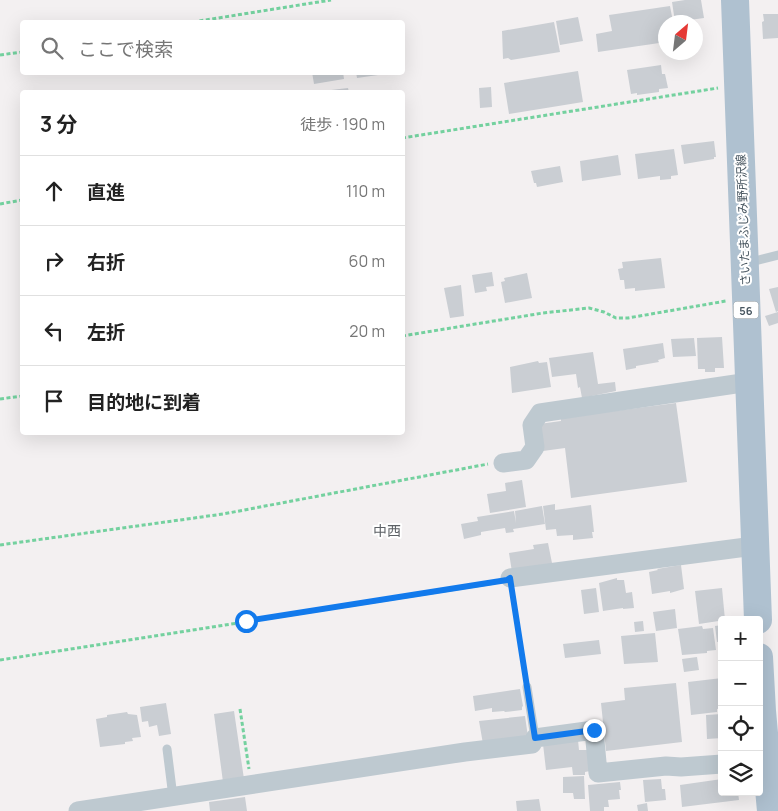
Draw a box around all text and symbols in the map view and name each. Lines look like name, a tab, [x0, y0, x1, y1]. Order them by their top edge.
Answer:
north arrow	[658, 15, 703, 60]
search box	[20, 20, 405, 75]
icon: search	[38, 34, 66, 62]
text: ここで検索	[78, 36, 173, 62]
text: 3 分	[40, 110, 77, 138]
text: 徒歩 · 190 m	[300, 113, 385, 135]
street label: さいたまふじみ野所沢線	[732, 154, 754, 286]
icon: ahead	[40, 177, 68, 205]
text: 直進	[87, 179, 125, 205]
text: 110 m	[346, 180, 385, 202]
icon: right	[40, 247, 68, 275]
text: 右折	[87, 249, 125, 275]
text: 60 m	[349, 250, 385, 272]
road number: 56	[734, 302, 758, 318]
icon: left	[40, 317, 68, 345]
text: 左折	[87, 319, 125, 345]
text: 20 m	[349, 320, 385, 342]
icon: arrive	[40, 387, 68, 415]
text: 目的地に到着	[87, 389, 201, 415]
district label: 中西	[373, 521, 401, 540]
route start	[235, 610, 258, 633]
map controls	[718, 616, 763, 796]
button: +	[718, 616, 763, 661]
button: −	[718, 661, 763, 706]
button: locate	[718, 706, 763, 751]
route end	[583, 719, 606, 742]
button: layers	[718, 751, 763, 796]

